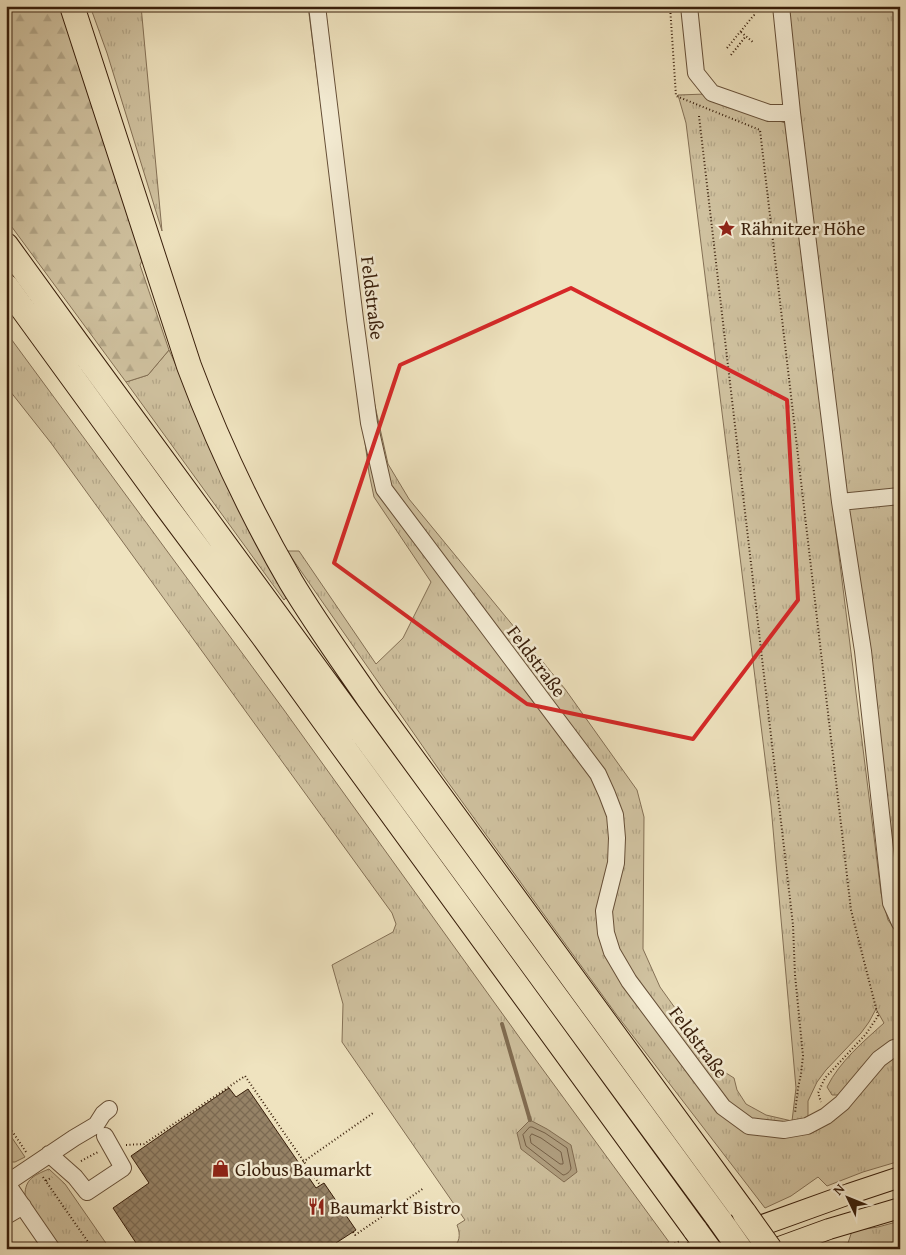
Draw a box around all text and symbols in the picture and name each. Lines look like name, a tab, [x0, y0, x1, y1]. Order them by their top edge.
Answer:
place label: Rähnitzer Höhe	[741, 214, 866, 242]
place icon: Rähnitzer Höhe	[717, 218, 737, 238]
street label: Feldstraße	[354, 255, 392, 341]
street label: Feldstraße	[501, 619, 573, 703]
street label: Feldstraße	[663, 1000, 735, 1084]
place label: Globus Baumarkt	[235, 1155, 372, 1183]
shop icon: Globus Baumarkt	[211, 1159, 231, 1179]
north arrow	[824, 1172, 874, 1222]
text: N	[828, 1178, 849, 1199]
place label: Baumarkt Bistro	[330, 1193, 461, 1221]
restaurant icon: Baumarkt Bistro	[306, 1197, 326, 1217]

